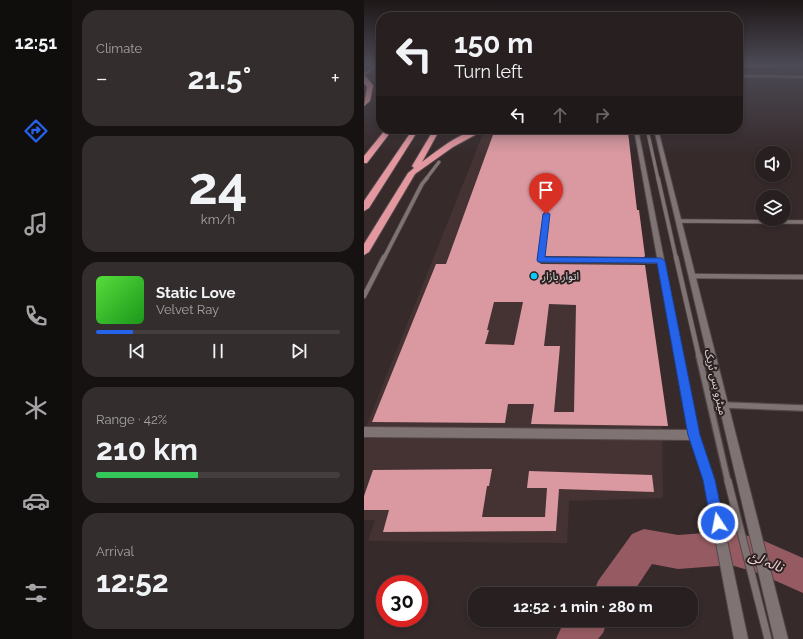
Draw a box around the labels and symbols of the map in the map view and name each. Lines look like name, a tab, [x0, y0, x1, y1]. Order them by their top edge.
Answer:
pin	[529, 173, 563, 214]
place label: اتوار بازار	[541, 270, 579, 283]
marker: اتوار بازار	[529, 271, 539, 281]
street label: میٹرو بس ٹریک	[702, 348, 729, 416]
position arrow	[697, 502, 739, 544]
water label: نالہ لئ	[746, 547, 786, 576]
speed limit sign: 30	[376, 575, 428, 627]

